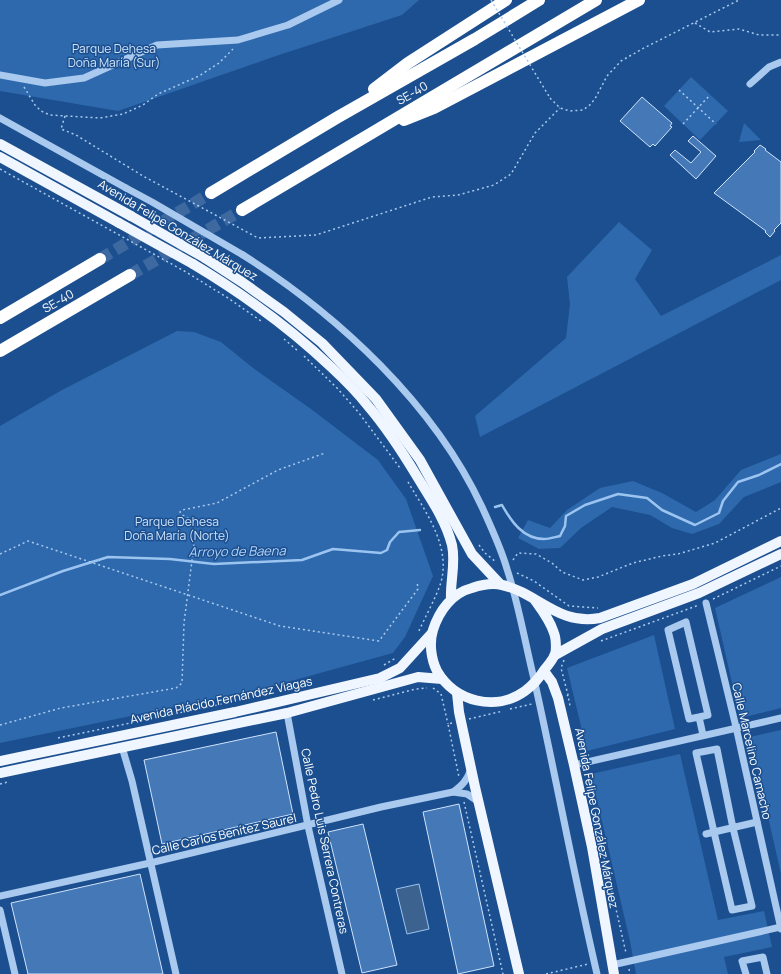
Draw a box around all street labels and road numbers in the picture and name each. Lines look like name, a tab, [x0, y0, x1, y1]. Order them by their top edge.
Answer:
street label: SE-40	[393, 77, 431, 109]
street label: Avenida Felipe González Márquez	[95, 175, 261, 285]
street label: SE-40	[39, 285, 77, 317]
street label: Avenida Plácido Fernández Viagas	[128, 672, 314, 728]
street label: Calle Marcelino Camacho	[728, 681, 776, 821]
street label: Avenida Felipe González Márquez	[571, 726, 623, 910]
street label: Calle Pedro Luis Serrera Contreras	[297, 747, 353, 935]
street label: Calle Carlos Benítez Saurel	[150, 809, 298, 859]

